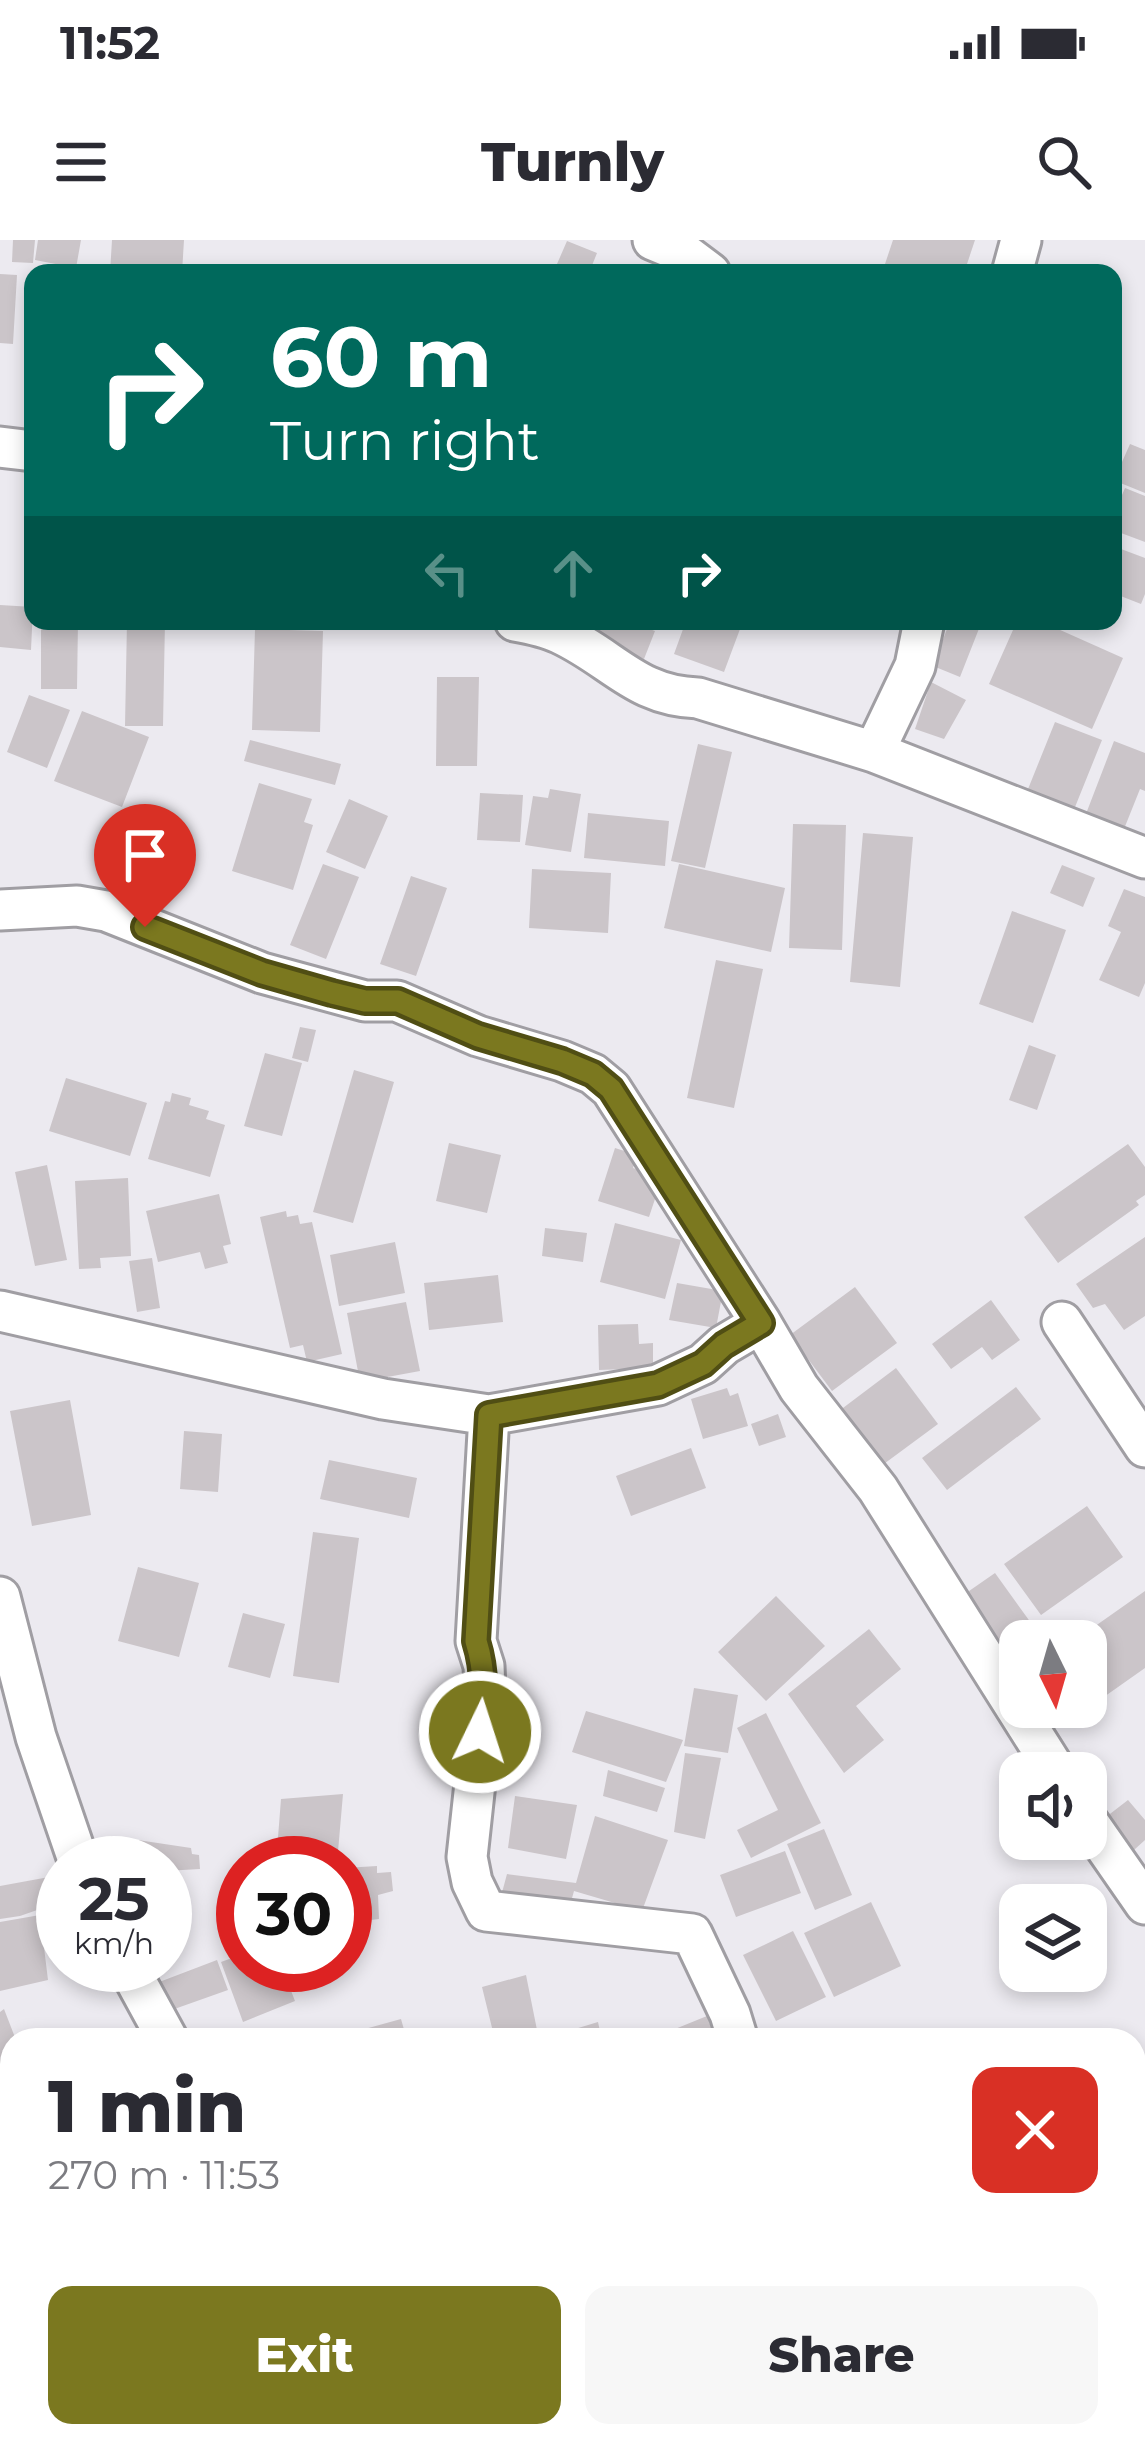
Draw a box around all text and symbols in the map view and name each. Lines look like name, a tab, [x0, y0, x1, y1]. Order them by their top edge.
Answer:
text: 11:52	[60, 15, 160, 70]
icon: menu	[48, 129, 114, 195]
text: Turnly	[481, 129, 664, 195]
icon: search	[1031, 129, 1097, 195]
text: 60 m	[270, 306, 492, 408]
icon: right	[72, 312, 228, 468]
text: Turn right	[270, 408, 540, 474]
icon: left	[414, 540, 480, 606]
icon: ahead	[540, 540, 606, 606]
icon: right	[666, 540, 732, 606]
pin	[94, 804, 196, 927]
icon: arrive	[112, 822, 178, 888]
north arrow	[999, 1620, 1107, 1728]
map controls	[999, 1620, 1107, 1992]
position arrow	[417, 1669, 543, 1795]
button: sound	[999, 1752, 1107, 1860]
speed limit sign: 30	[216, 1836, 372, 1992]
text: 25	[78, 1862, 150, 1935]
button: layers	[999, 1884, 1107, 1992]
text: km/h	[74, 1925, 154, 1962]
text: 1 min	[48, 2062, 246, 2150]
button: close	[972, 2067, 1098, 2193]
text: 270 m · 11:53	[48, 2151, 280, 2199]
button: Exit	[48, 2286, 561, 2424]
button: Share	[585, 2286, 1098, 2424]

